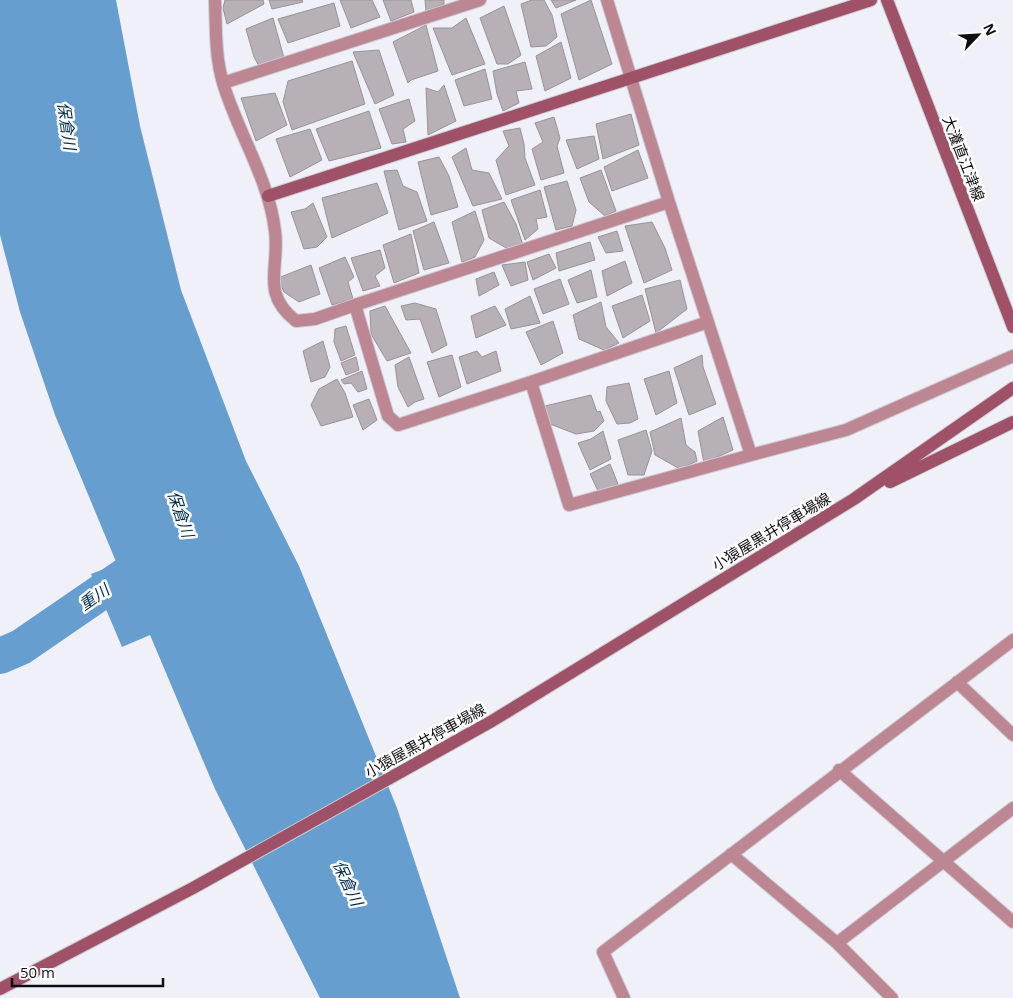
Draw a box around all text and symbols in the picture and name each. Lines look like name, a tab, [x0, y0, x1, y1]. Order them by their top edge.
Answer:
north arrow	[953, 10, 1003, 60]
text: N	[979, 20, 1001, 38]
water label: 保倉川	[53, 101, 82, 153]
street label: 大瀁直江津線	[939, 112, 989, 204]
water label: 保倉川	[163, 488, 200, 542]
street label: 小猿屋黒井停車場線	[708, 488, 834, 574]
water label: 重川	[75, 578, 115, 615]
street label: 小猿屋黒井停車場線	[361, 699, 489, 781]
water label: 保倉川	[328, 857, 369, 911]
scale bar	[12, 956, 164, 988]
text: 50 m	[20, 962, 55, 982]

